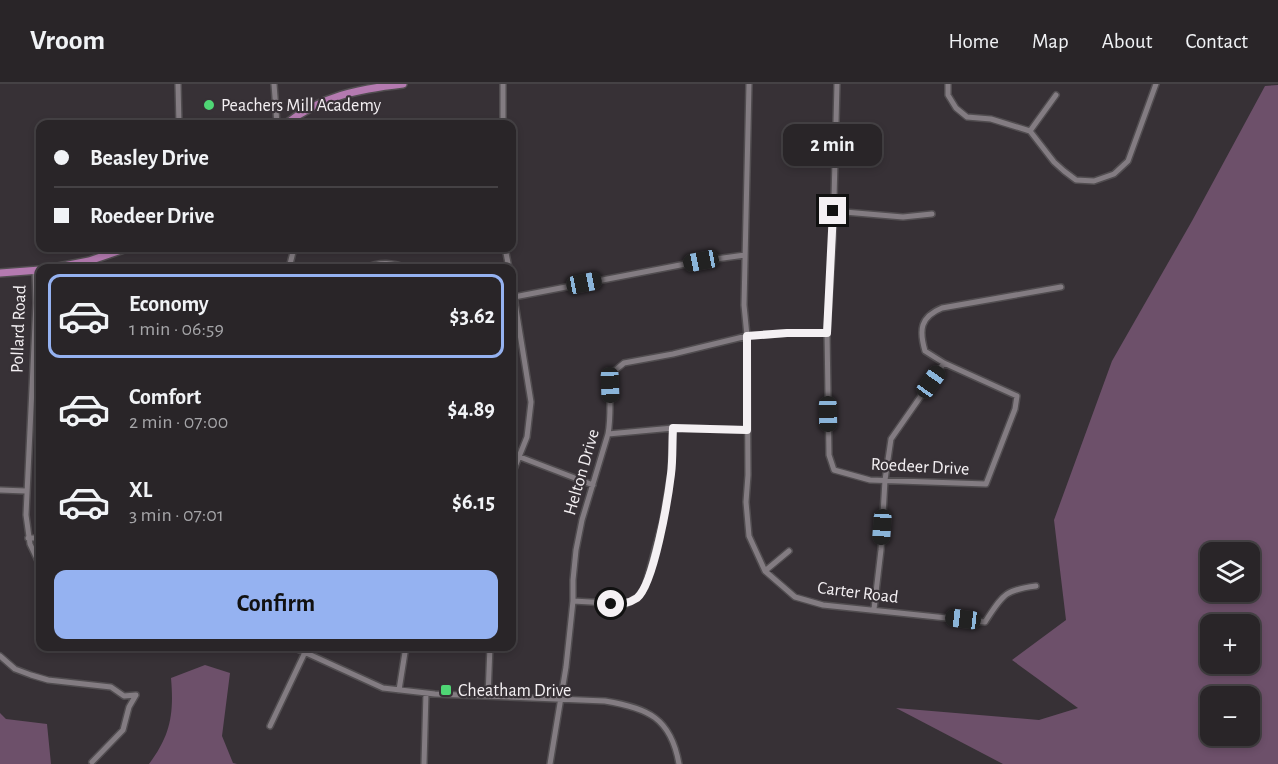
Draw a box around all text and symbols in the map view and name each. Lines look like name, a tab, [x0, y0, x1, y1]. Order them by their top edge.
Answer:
text: Vroom	[30, 27, 105, 55]
text: Home	[948, 31, 999, 52]
text: Map	[1032, 31, 1069, 52]
text: About	[1102, 31, 1152, 52]
text: Contact	[1185, 31, 1248, 52]
place label: Peachers Mill Academy	[221, 97, 381, 115]
marker: Peachers Mill Academy	[202, 98, 216, 112]
callout: 2 min	[784, 124, 882, 166]
text: 2 min	[810, 135, 855, 155]
text: Beasley Drive	[90, 147, 209, 169]
route end	[819, 197, 846, 224]
text: Roedeer Drive	[90, 205, 214, 227]
car	[682, 249, 720, 273]
car	[565, 271, 603, 295]
street label: Pollard Road	[8, 285, 30, 374]
icon: car	[57, 289, 111, 343]
text: Economy	[129, 293, 209, 315]
text: $3.62	[450, 305, 495, 327]
text: 1 min · 06:59	[129, 319, 224, 339]
car	[913, 362, 949, 402]
car	[600, 367, 620, 403]
icon: car	[57, 382, 111, 436]
text: Comfort	[129, 386, 201, 408]
car	[819, 396, 837, 432]
text: $4.89	[448, 398, 495, 420]
text: 2 min · 07:00	[129, 412, 228, 432]
street label: Helton Drive	[561, 427, 603, 517]
street label: Roedeer Drive	[870, 455, 970, 479]
icon: car	[57, 475, 111, 529]
text: XL	[129, 479, 152, 501]
text: $6.15	[452, 491, 495, 513]
text: 3 min · 07:01	[129, 505, 224, 525]
car	[872, 508, 892, 546]
map controls	[1200, 542, 1260, 746]
button: layers	[1200, 542, 1260, 602]
button: Confirm	[54, 570, 498, 639]
street label: Carter Road	[816, 579, 900, 607]
route start	[597, 590, 624, 617]
car	[944, 608, 982, 630]
button: +	[1200, 614, 1260, 674]
place label: Cheatham Drive	[458, 682, 571, 700]
marker: Cheatham Drive	[439, 683, 453, 697]
button: −	[1200, 686, 1260, 746]

